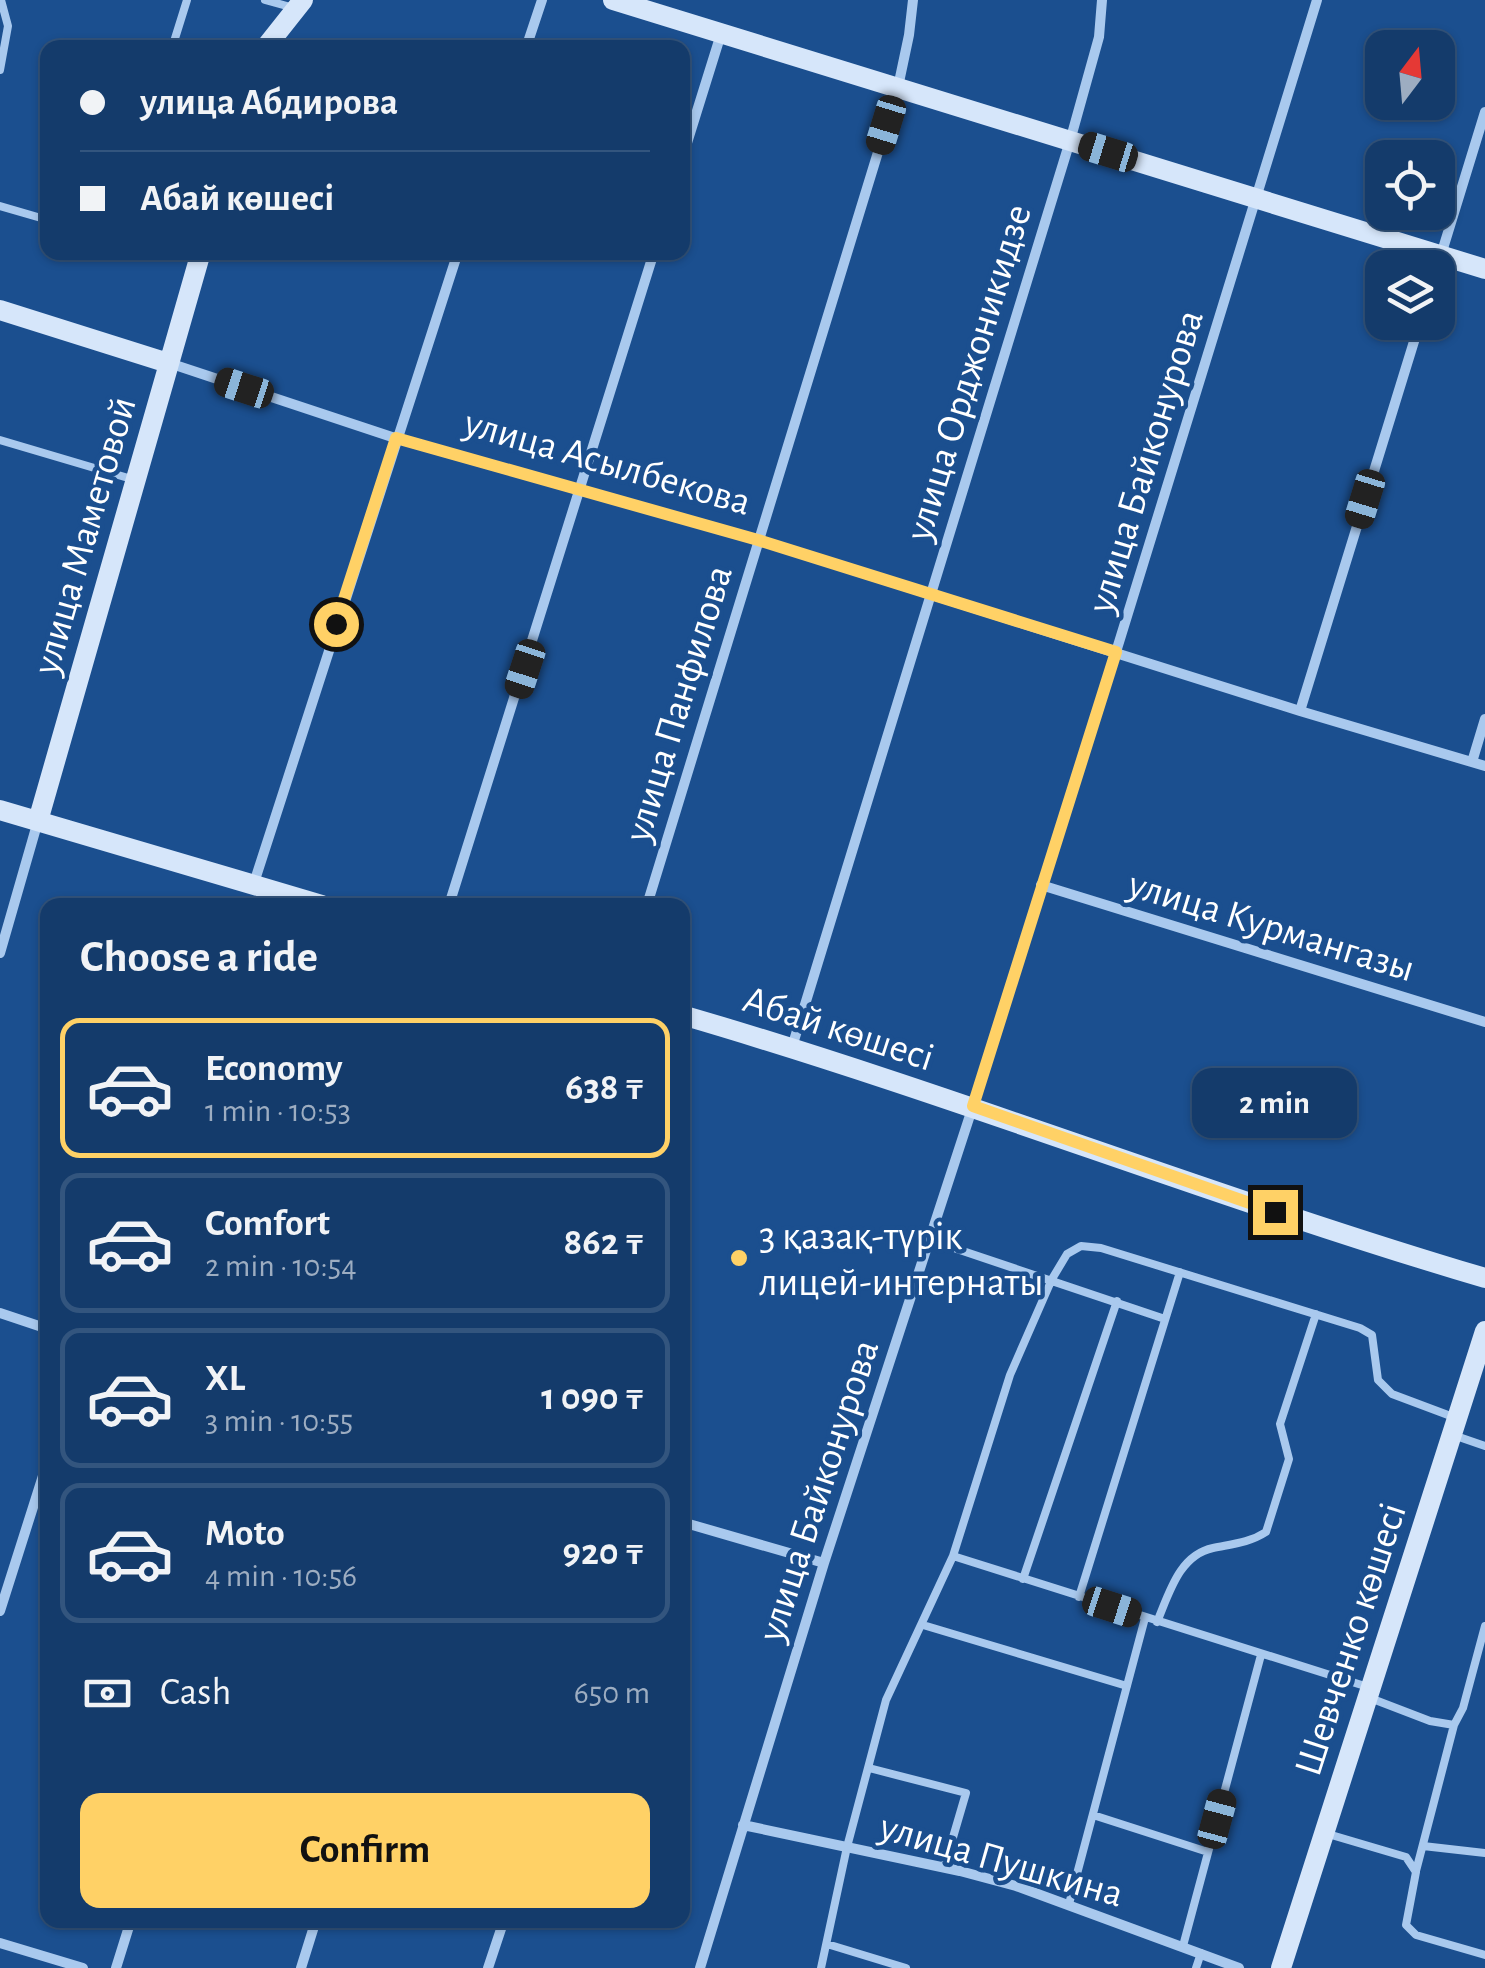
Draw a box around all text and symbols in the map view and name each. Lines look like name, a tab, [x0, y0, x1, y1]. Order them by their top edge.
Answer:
north arrow	[1365, 30, 1455, 120]
map controls	[1365, 30, 1455, 340]
text: улица Абдирова	[140, 84, 398, 122]
car	[863, 92, 909, 158]
car	[1075, 129, 1141, 175]
button: locate	[1365, 140, 1455, 230]
text: Абай көшесі	[140, 180, 334, 218]
street label: улица Орджоникидзе	[898, 200, 1039, 546]
button: layers	[1365, 250, 1455, 340]
street label: улица Байконурова	[1081, 306, 1211, 619]
car	[211, 364, 277, 412]
street label: улица Маметовой	[26, 392, 144, 680]
street label: улица Асылбекова	[459, 403, 755, 523]
car	[1342, 466, 1388, 532]
street label: улица Панфилова	[618, 561, 740, 847]
route start	[314, 602, 359, 647]
car	[501, 636, 549, 702]
street label: улица Курмангазы	[1123, 864, 1419, 989]
text: Choose a ride	[80, 935, 318, 980]
street label: Абай көшесі	[738, 979, 939, 1079]
icon: car	[85, 1043, 175, 1133]
text: Economy	[205, 1050, 343, 1088]
callout: 2 min	[1192, 1067, 1358, 1137]
text: 638 ₸	[565, 1069, 645, 1107]
text: 2 min	[1239, 1087, 1310, 1119]
text: 1 min · 10:53	[205, 1095, 351, 1127]
route end	[1253, 1190, 1298, 1235]
icon: car	[85, 1198, 175, 1288]
text: Comfort	[205, 1205, 330, 1243]
place label: 3 қазақ-түрік лицей-интернаты	[759, 1217, 1044, 1303]
text: 862 ₸	[564, 1224, 645, 1262]
marker: 3 қазақ-түрік лицей-интернаты	[728, 1247, 750, 1269]
text: 2 min · 10:54	[205, 1250, 357, 1282]
street label: улица Байконурова	[751, 1335, 886, 1647]
icon: car	[85, 1353, 175, 1443]
text: XL	[205, 1360, 245, 1398]
text: 1 090 ₸	[541, 1379, 645, 1417]
text: 3 min · 10:55	[205, 1405, 353, 1437]
street label: Шевченко көшесі	[1288, 1498, 1414, 1781]
icon: car	[85, 1508, 175, 1598]
text: Moto	[205, 1515, 285, 1553]
text: 920 ₸	[563, 1534, 645, 1572]
text: 4 min · 10:56	[205, 1560, 357, 1592]
car	[1079, 1583, 1145, 1631]
icon: cash	[80, 1666, 135, 1721]
text: Cash	[160, 1674, 231, 1712]
text: 650 m	[574, 1677, 650, 1709]
car	[1195, 1786, 1239, 1852]
button: Confirm	[80, 1793, 650, 1908]
street label: улица Пушкина	[874, 1807, 1128, 1915]

